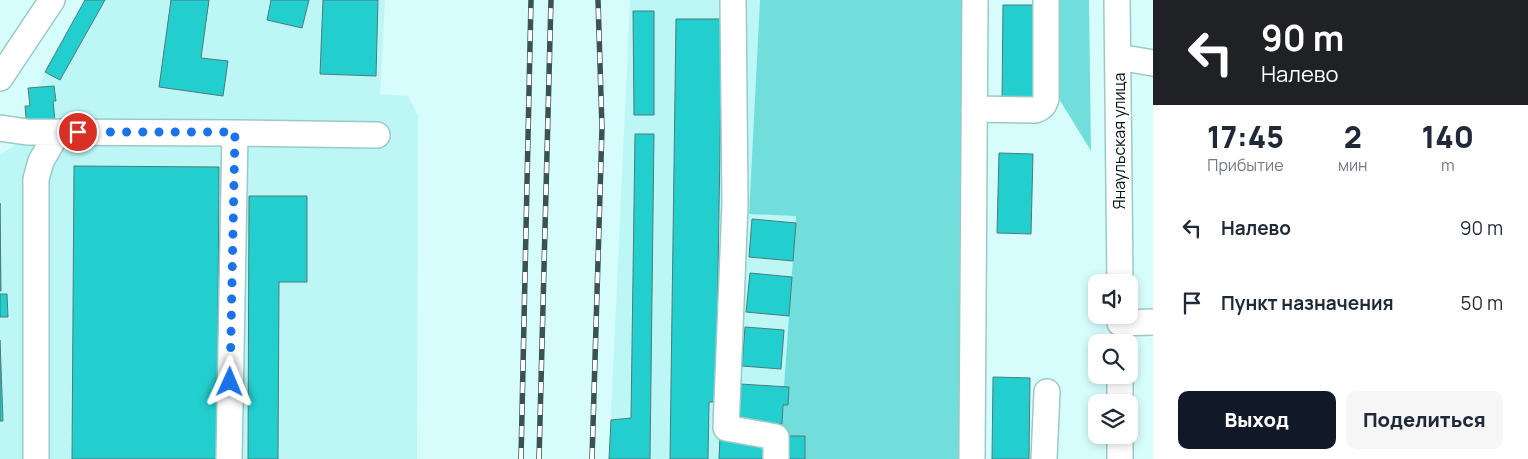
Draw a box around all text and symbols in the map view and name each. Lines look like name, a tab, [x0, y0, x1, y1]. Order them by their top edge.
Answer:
text: 90 m	[1261, 14, 1344, 62]
icon: left	[1178, 20, 1243, 85]
text: Налево	[1261, 59, 1339, 89]
street label: Янаульская улица	[1108, 73, 1130, 209]
pin	[57, 111, 99, 153]
text: 17:45	[1207, 116, 1284, 157]
text: 2	[1344, 116, 1362, 157]
text: 140	[1422, 116, 1474, 157]
icon: arrive	[64, 118, 92, 146]
text: Прибытие	[1207, 154, 1284, 176]
text: мин	[1338, 154, 1368, 176]
text: m	[1441, 154, 1455, 176]
icon: left	[1178, 214, 1206, 242]
text: Налево	[1221, 215, 1291, 241]
text: 90 m	[1460, 215, 1503, 241]
map controls	[1088, 274, 1138, 444]
button: sound	[1088, 274, 1138, 324]
icon: arrive	[1178, 289, 1206, 317]
text: Пункт назначения	[1221, 290, 1394, 316]
text: 50 m	[1461, 290, 1503, 316]
button: search	[1088, 334, 1138, 384]
position arrow	[203, 355, 255, 407]
button: Выход	[1178, 391, 1336, 449]
button: Поделиться	[1346, 391, 1503, 449]
button: layers	[1088, 394, 1138, 444]

